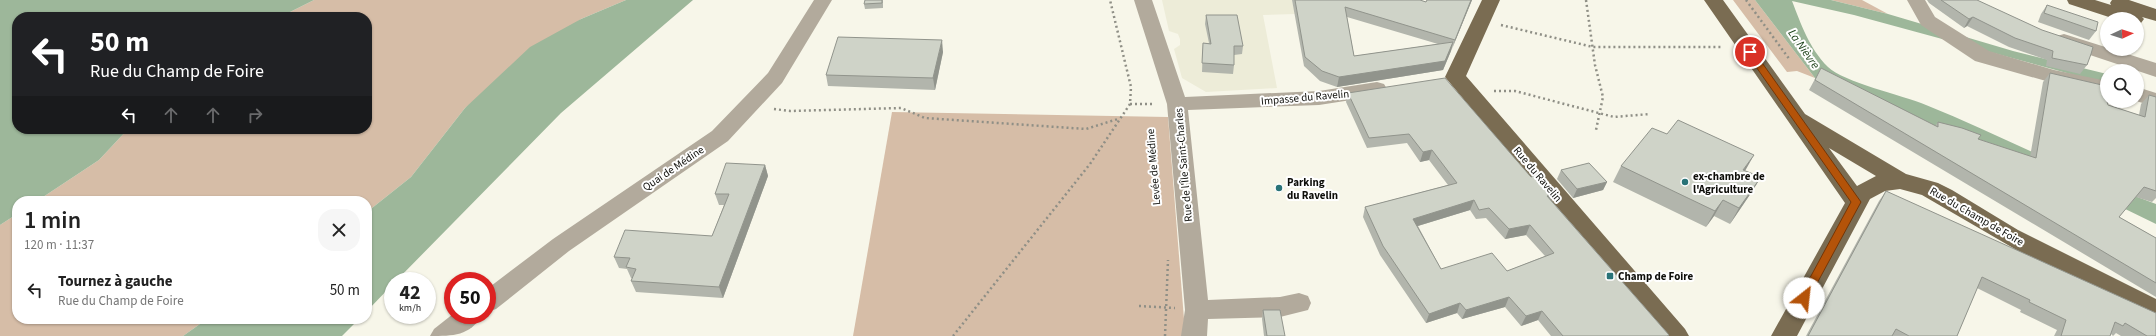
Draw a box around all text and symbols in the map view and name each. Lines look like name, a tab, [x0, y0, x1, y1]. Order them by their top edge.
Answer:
north arrow	[2100, 12, 2144, 56]
map controls	[2100, 12, 2144, 108]
text: 50 m	[90, 22, 149, 62]
water label: La Nièvre	[1784, 26, 1824, 73]
icon: left	[24, 28, 76, 80]
pin	[1733, 35, 1767, 69]
icon: arrive	[1739, 41, 1761, 63]
text: Rue du Champ de Foire	[90, 59, 264, 84]
button: search	[2100, 64, 2144, 108]
street label: Impasse du Ravelin	[1260, 86, 1350, 109]
icon: left	[118, 104, 140, 126]
icon: ahead	[160, 104, 182, 126]
icon: ahead	[202, 104, 224, 126]
icon: right	[244, 104, 266, 126]
street label: Rue de l'Île Saint-Charles	[1171, 107, 1196, 222]
street label: Levée de Médine	[1143, 128, 1164, 206]
street label: Quai de Médine	[640, 142, 707, 195]
street label: Rue du Ravelin	[1510, 143, 1565, 205]
place label: ex-chambre de l'Agriculture	[1693, 169, 1765, 197]
place label: Parking du Ravelin	[1287, 175, 1338, 203]
marker: ex-chambre de l'Agriculture	[1680, 177, 1690, 187]
marker: Parking du Ravelin	[1274, 183, 1284, 193]
street label: Rue du Champ de Foire	[1927, 183, 2027, 250]
text: 1 min	[24, 203, 81, 238]
button: close	[318, 209, 360, 251]
text: 120 m · 11:37	[24, 236, 94, 254]
place label: Champ de Foire	[1618, 269, 1694, 284]
text: Tournez à gauche	[58, 271, 173, 292]
marker: Champ de Foire	[1605, 271, 1615, 281]
speed limit sign: 50	[444, 272, 496, 324]
position arrow	[1783, 277, 1825, 319]
icon: left	[24, 279, 46, 301]
text: 42	[399, 279, 421, 307]
text: 50 m	[330, 280, 360, 301]
text: Rue du Champ de Foire	[58, 292, 184, 310]
text: km/h	[399, 301, 421, 315]

